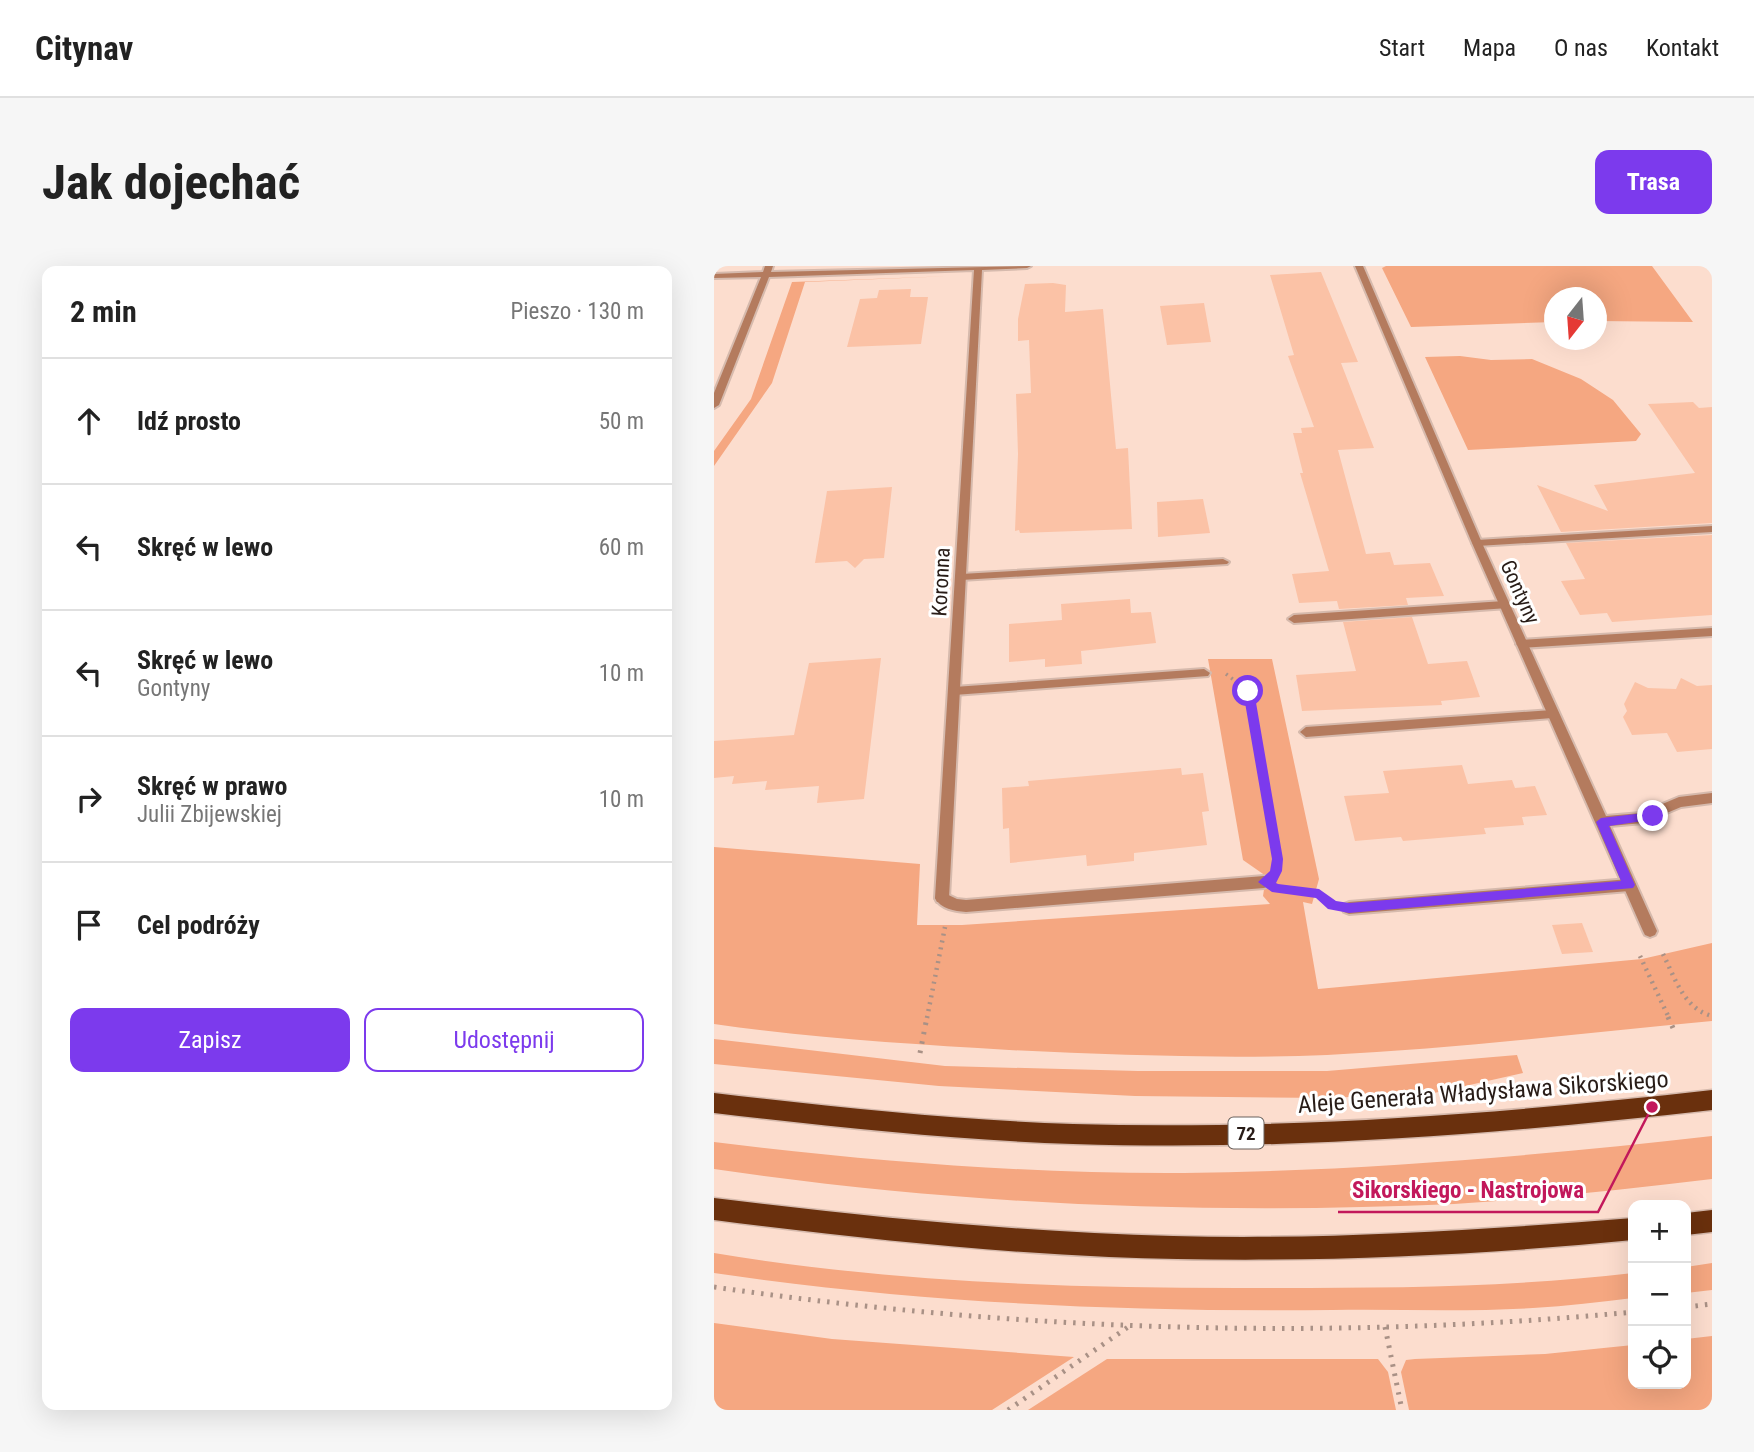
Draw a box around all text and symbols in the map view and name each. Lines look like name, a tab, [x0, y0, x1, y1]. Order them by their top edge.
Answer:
text: Citynav	[35, 29, 133, 68]
text: Start	[1379, 34, 1425, 62]
text: Mapa	[1463, 34, 1516, 62]
text: O nas	[1554, 34, 1608, 62]
text: Kontakt	[1646, 34, 1719, 62]
button: Trasa	[1595, 150, 1712, 214]
text: Jak dojechać	[42, 154, 300, 211]
north arrow	[1544, 287, 1607, 350]
text: 2 min	[70, 294, 137, 329]
text: Pieszo · 130 m	[510, 298, 644, 325]
icon: ahead	[70, 402, 108, 440]
text: Idź prosto	[137, 406, 241, 436]
text: 50 m	[599, 408, 644, 435]
icon: left	[70, 528, 108, 566]
text: Skręć w lewo	[137, 532, 273, 562]
text: 60 m	[599, 534, 644, 561]
street label: Koronna	[927, 547, 955, 617]
street label: Gontyny	[1495, 557, 1545, 628]
text: Skręć w lewo	[137, 645, 273, 675]
icon: left	[70, 654, 108, 692]
text: 10 m	[599, 660, 644, 687]
text: Gontyny	[137, 675, 210, 702]
route start	[1232, 675, 1263, 706]
text: Skręć w prawo	[137, 771, 287, 801]
icon: right	[70, 780, 108, 818]
text: 10 m	[599, 786, 644, 813]
route end	[1637, 800, 1668, 831]
text: Julii Zbijewskiej	[137, 801, 282, 828]
icon: arrive	[70, 906, 108, 944]
text: Cel podróży	[137, 910, 260, 940]
button: Zapisz	[70, 1008, 350, 1072]
button: Udostępnij	[364, 1008, 644, 1072]
street label: Aleje Generała Władysława Sikorskiego	[1297, 1065, 1669, 1119]
road number: 72	[1228, 1118, 1264, 1148]
callout: Sikorskiego - Nastrojowa	[1338, 1168, 1598, 1212]
text: Sikorskiego - Nastrojowa	[1352, 1177, 1584, 1204]
map controls	[1628, 1200, 1691, 1389]
button: +	[1628, 1200, 1691, 1263]
button: −	[1628, 1263, 1691, 1326]
button: locate	[1628, 1326, 1691, 1389]

